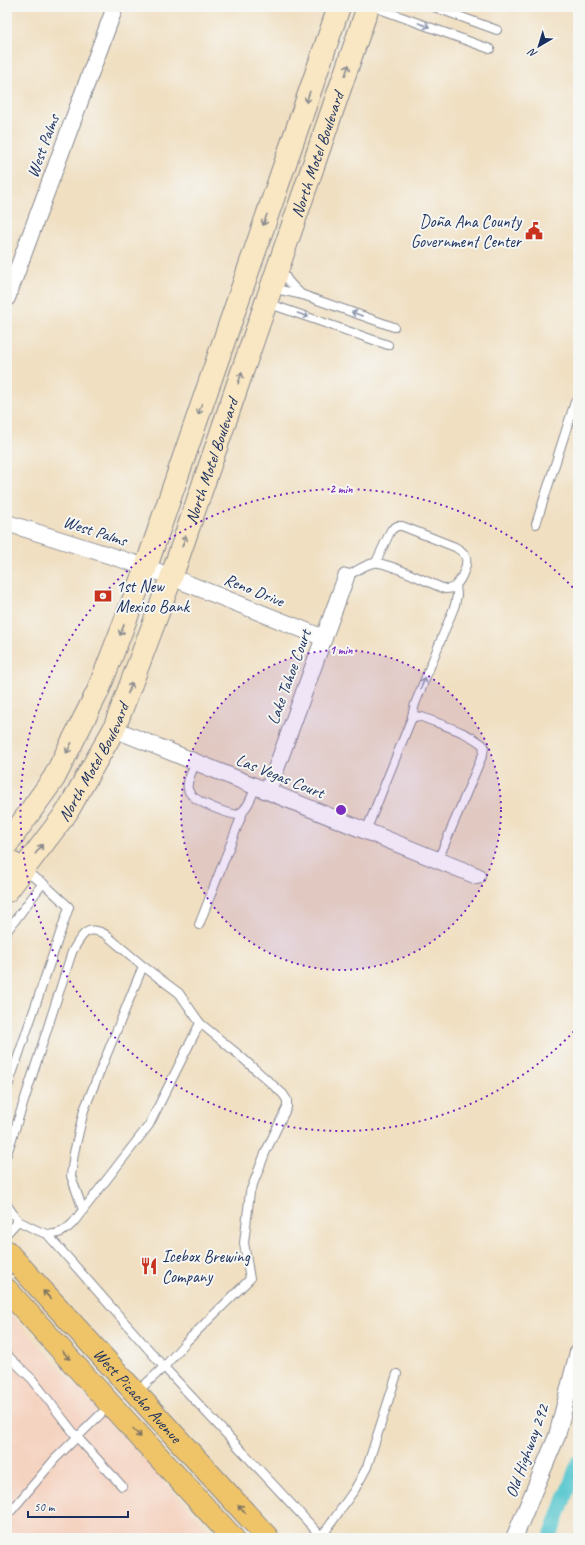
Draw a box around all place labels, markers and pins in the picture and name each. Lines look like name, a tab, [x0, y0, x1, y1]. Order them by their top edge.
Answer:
place label: Doña Ana County Government Center	[411, 211, 523, 252]
public building icon: Doña Ana County Government Center	[524, 221, 544, 241]
place label: 1st New Mexico Bank	[116, 576, 191, 617]
bank icon: 1st New Mexico Bank	[93, 586, 113, 606]
centre of rings	[334, 803, 348, 817]
place label: Icebox Brewing Company	[162, 1246, 251, 1287]
restaurant icon: Icebox Brewing Company	[139, 1256, 159, 1276]

